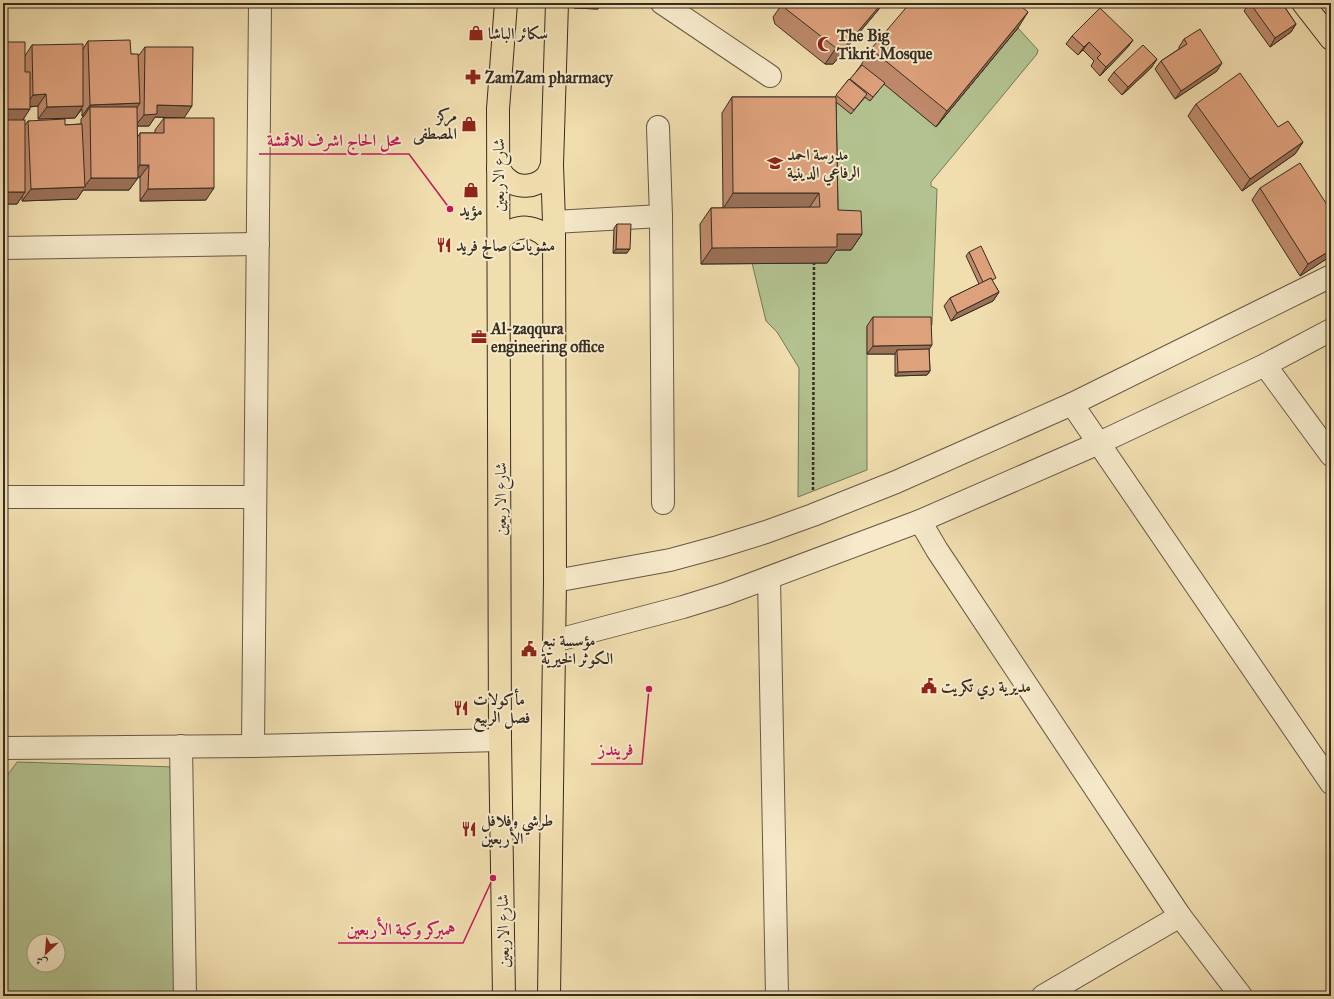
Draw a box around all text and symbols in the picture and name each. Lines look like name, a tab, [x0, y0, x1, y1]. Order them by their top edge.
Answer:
shop icon: سكائر الباشا	[467, 24, 485, 42]
place label: سكائر الباشا	[488, 24, 548, 43]
place label: The Big Tikrit Mosque	[836, 26, 933, 64]
mosque icon: The Big Tikrit Mosque	[816, 35, 834, 53]
pharmacy icon: ZamZam pharmacy	[464, 68, 482, 86]
place label: ZamZam pharmacy	[485, 68, 614, 88]
place label: مركز المصطفى	[412, 106, 457, 145]
shop icon: مركز المصطفى	[460, 115, 478, 133]
callout: محل الحاج اشرف للاقمشة	[259, 125, 409, 154]
text: محل الحاج اشرف للاقمشة	[267, 130, 402, 156]
street label: شارع الاربعين	[489, 138, 512, 212]
place label: مدرسة احمد الرفاعي الدينية	[787, 145, 860, 186]
school or university icon: مدرسة احمد الرفاعي الدينية	[766, 154, 784, 172]
shop icon: مؤيد	[462, 181, 480, 199]
place label: مؤيد	[459, 201, 483, 221]
restaurant icon: مشويات صالح فريد	[435, 236, 453, 254]
place label: مشويات صالح فريد	[456, 236, 555, 259]
place label: Al-zaqqura engineering office	[490, 319, 605, 357]
office icon: Al-zaqqura engineering office	[470, 328, 488, 346]
street label: شارع الاربعين	[491, 462, 514, 536]
place label: مؤسسة نبع الكوثر الخيرية	[541, 631, 613, 669]
public building icon: مؤسسة نبع الكوثر الخيرية	[520, 640, 538, 658]
public building icon: مديرية ري تكريت	[920, 677, 938, 695]
place label: مديرية ري تكريت	[941, 677, 1031, 700]
place label: مأكولات فصل الربيع	[473, 688, 530, 733]
restaurant icon: مأكولات فصل الربيع	[452, 699, 470, 717]
callout: فريندز	[591, 735, 642, 764]
text: فريندز	[597, 739, 633, 760]
place label: طرشي وفلافل الأربعين	[481, 811, 553, 848]
restaurant icon: طرشي وفلافل الأربعين	[460, 820, 478, 838]
street label: شارع الاربعين	[493, 894, 517, 968]
callout: همبركر وكبة الأربعين	[338, 914, 463, 943]
text: همبركر وكبة الأربعين	[347, 916, 455, 940]
north arrow	[26, 933, 66, 973]
text: ش	[34, 953, 50, 970]

